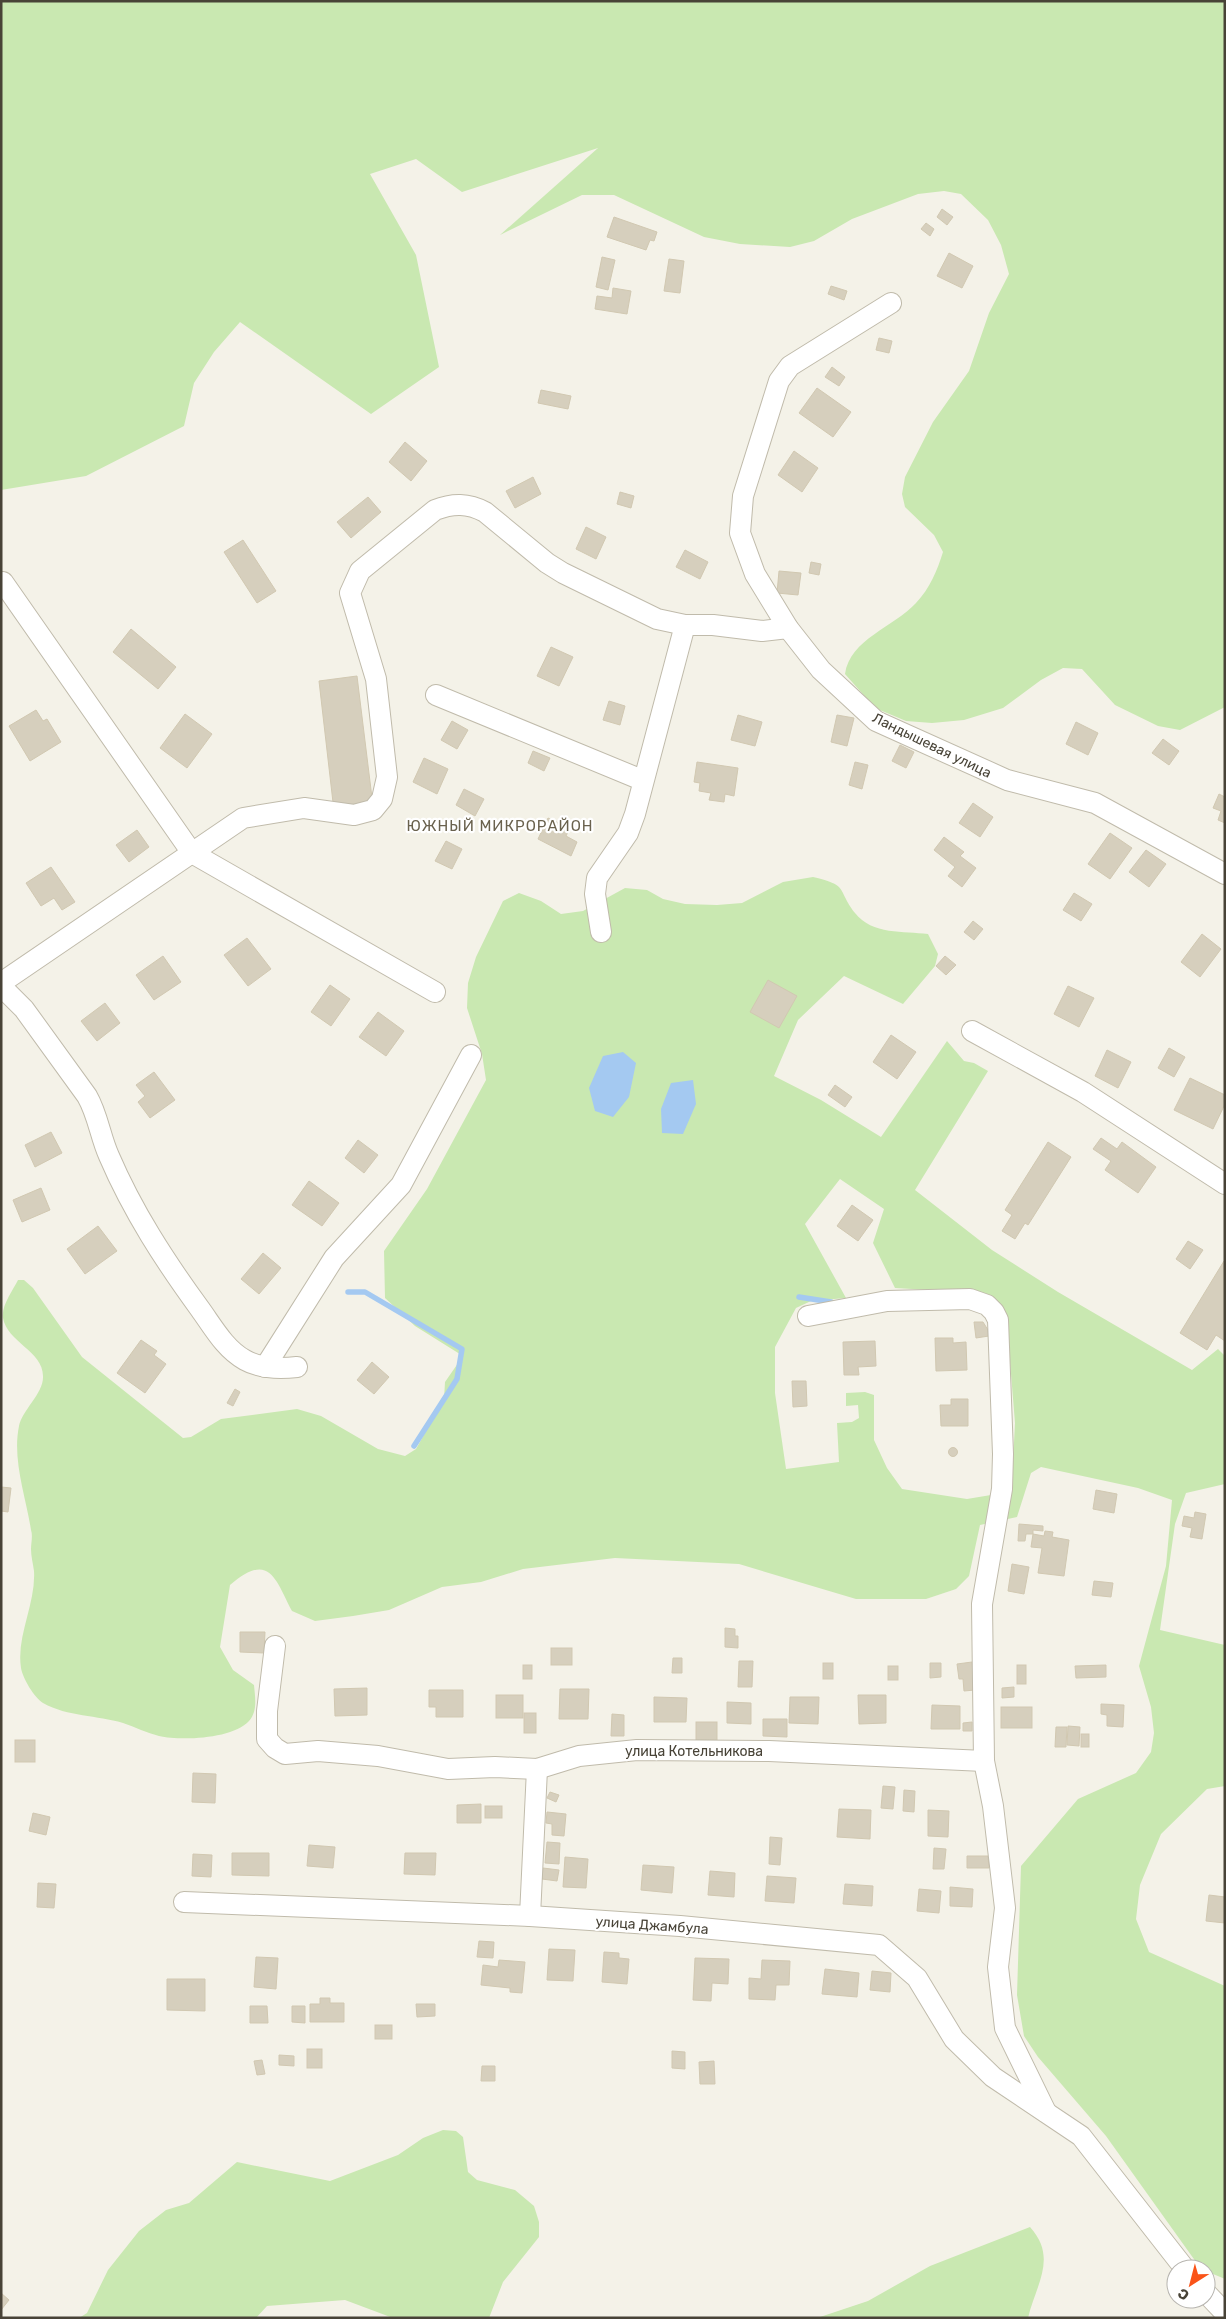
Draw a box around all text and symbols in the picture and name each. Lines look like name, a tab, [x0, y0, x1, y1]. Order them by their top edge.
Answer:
street label: Ландышевая улица	[870, 709, 994, 782]
district label: ЮЖНЫЙ МИКРОРАЙОН	[406, 817, 594, 835]
street label: улица Котельникова	[625, 1743, 763, 1760]
street label: улица Джамбула	[595, 1913, 709, 1938]
north arrow	[1166, 2259, 1216, 2309]
text: С	[1175, 2284, 1193, 2304]

